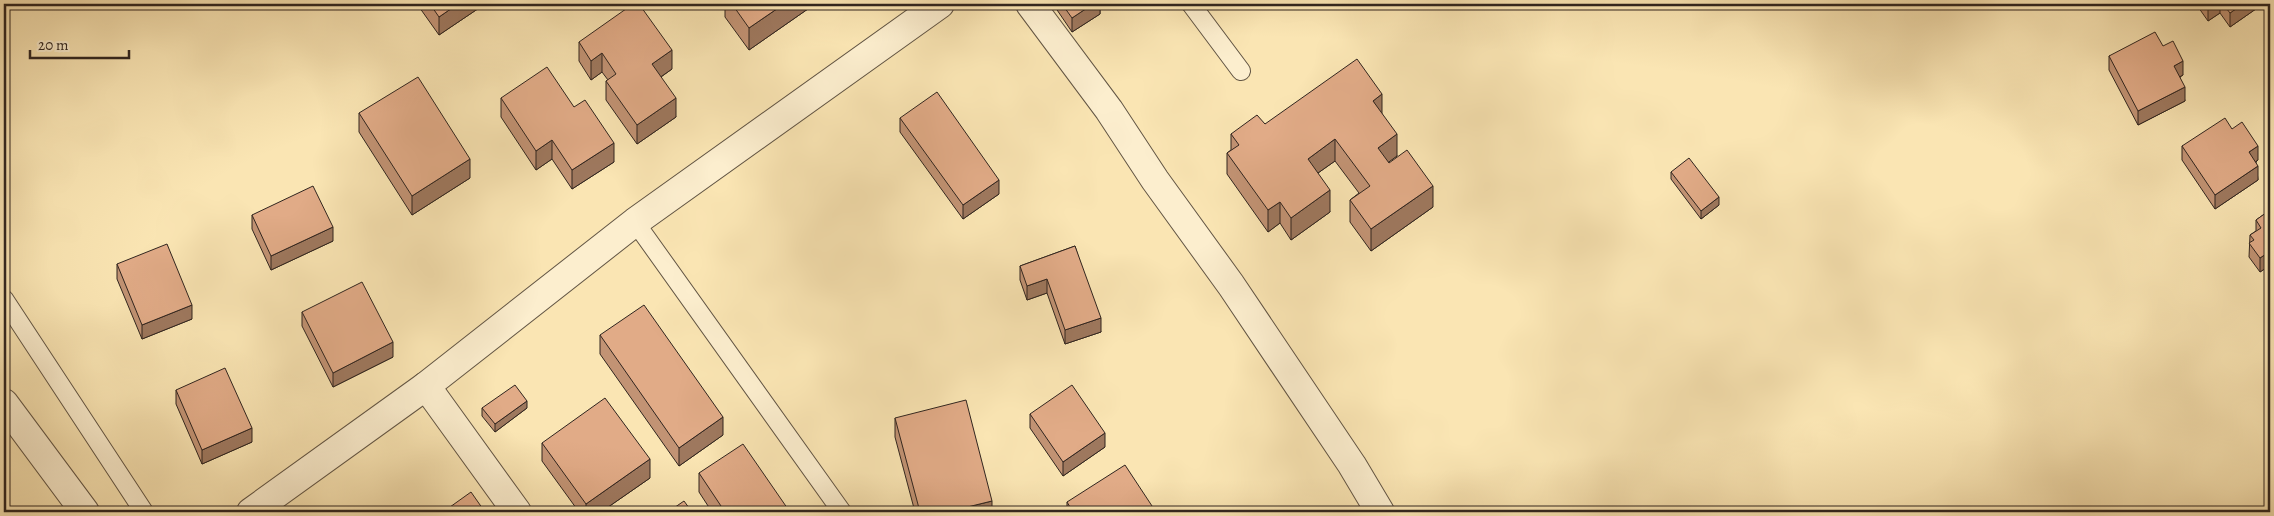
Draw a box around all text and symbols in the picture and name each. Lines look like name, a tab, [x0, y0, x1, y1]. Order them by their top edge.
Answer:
scale bar	[30, 28, 129, 60]
text: 20 m	[38, 35, 69, 55]

